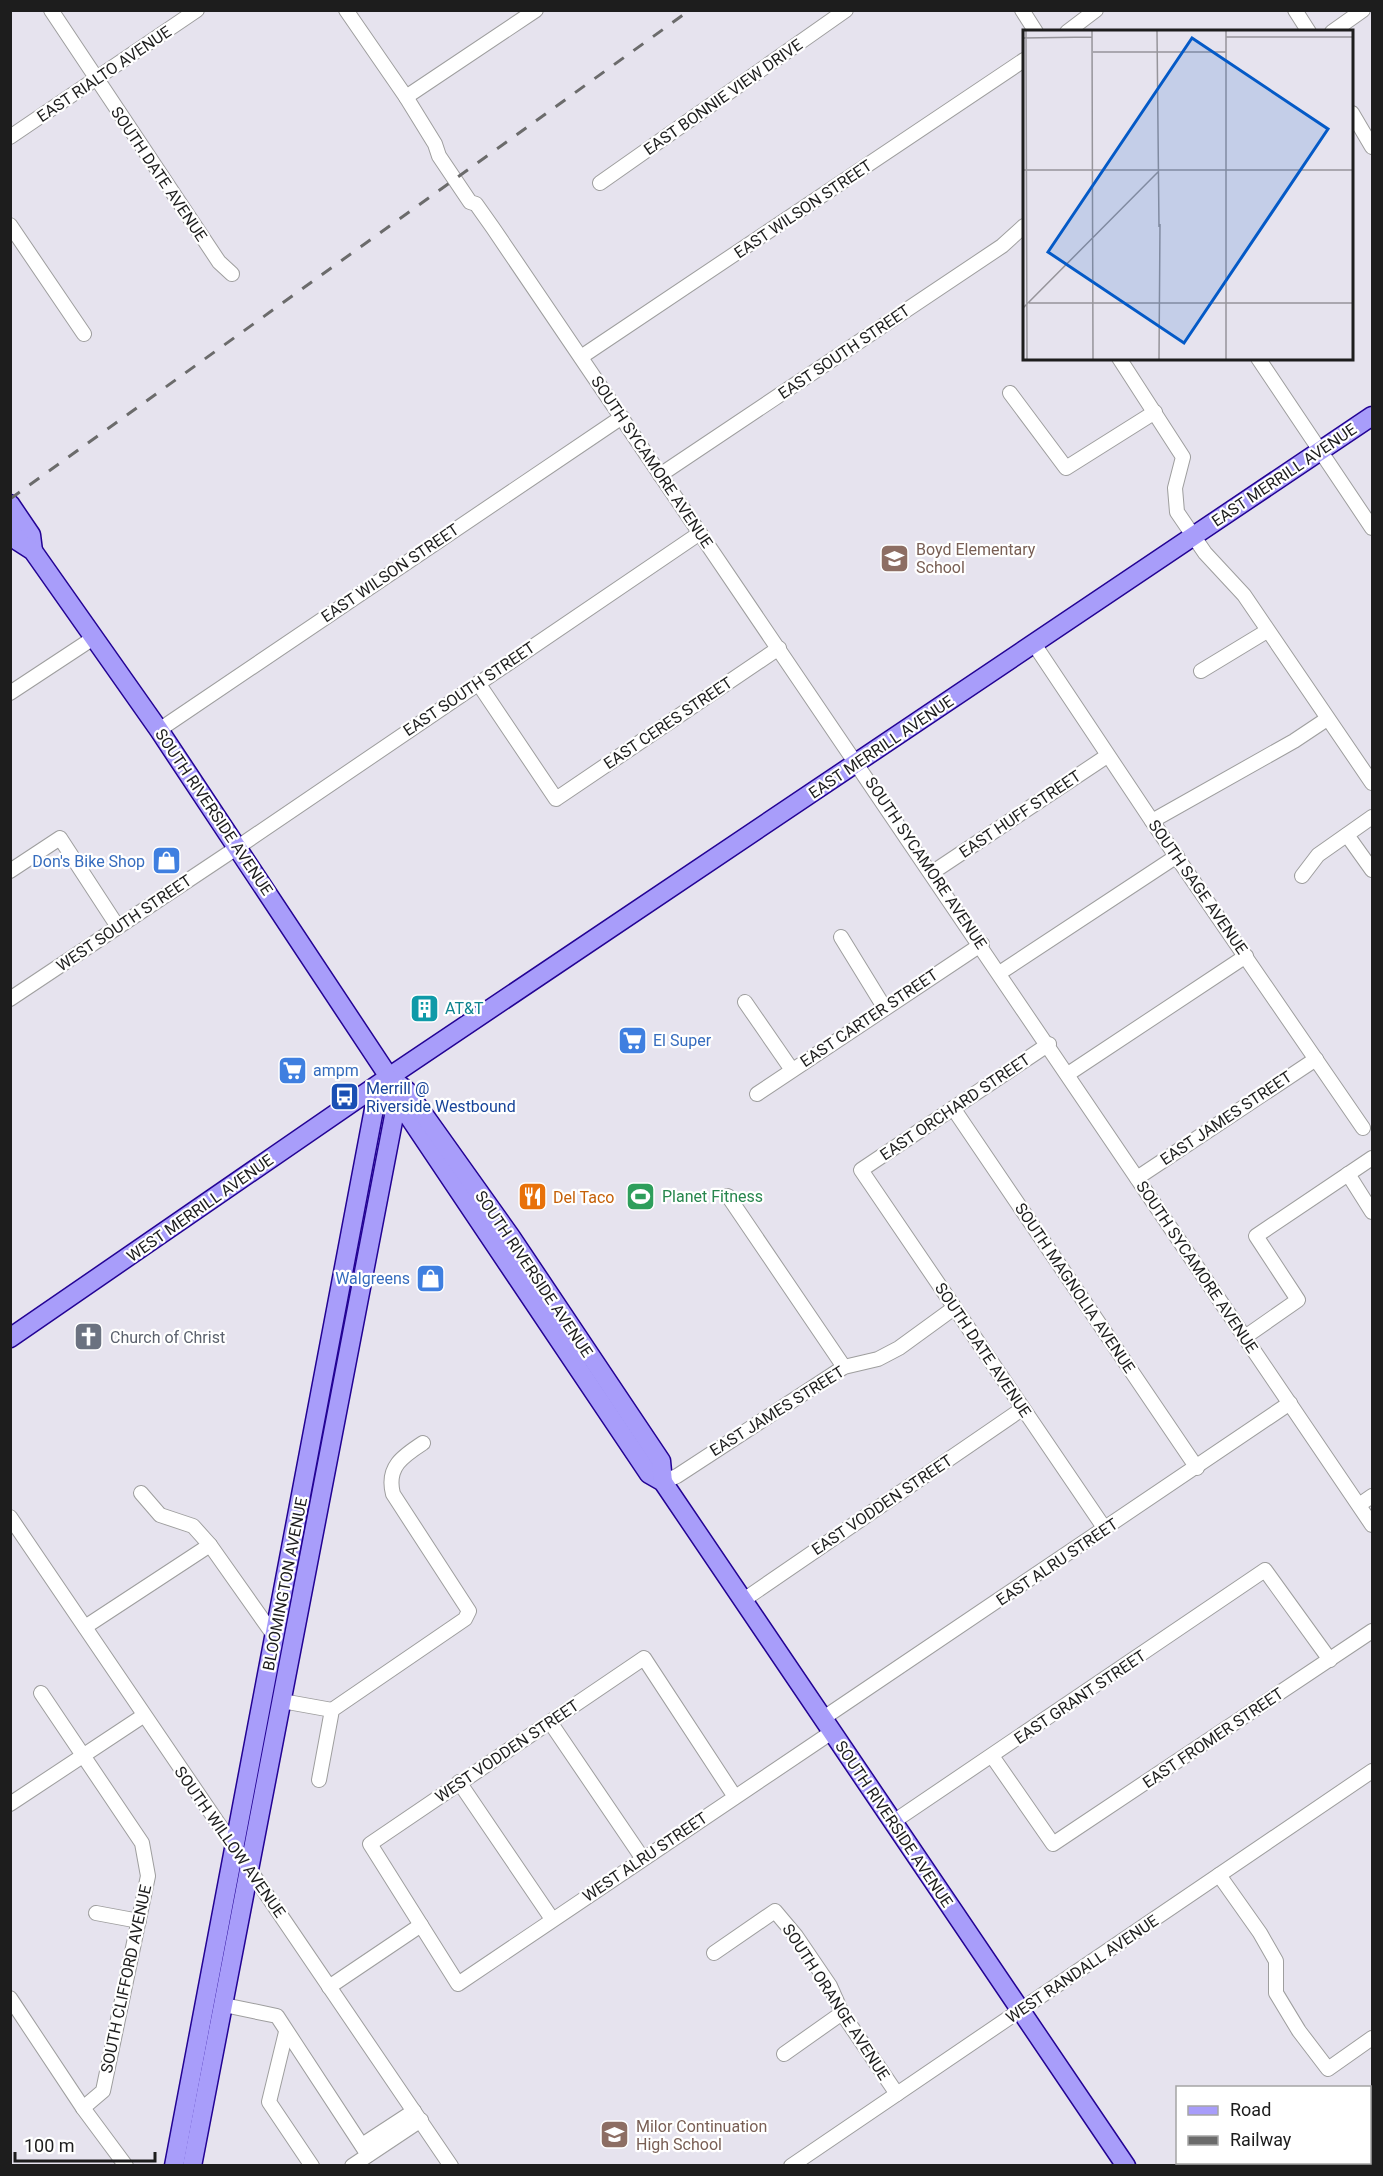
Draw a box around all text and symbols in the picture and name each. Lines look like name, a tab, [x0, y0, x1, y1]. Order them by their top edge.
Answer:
street label: EAST RIALTO AVENUE	[33, 22, 175, 126]
inset map	[1023, 30, 1353, 360]
street label: EAST BONNIE VIEW DRIVE	[640, 35, 806, 159]
street label: SOUTH DATE AVENUE	[107, 103, 211, 245]
street label: EAST WILSON STREET	[730, 156, 876, 262]
street label: EAST SOUTH STREET	[775, 301, 914, 403]
street label: SOUTH SYCAMORE AVENUE	[587, 372, 717, 552]
street label: EAST MERRILL AVENUE	[1208, 419, 1360, 531]
street label: EAST WILSON STREET	[317, 520, 463, 626]
place label: Boyd Elementary School	[916, 540, 1036, 577]
school or university icon: Boyd Elementary School	[879, 542, 911, 574]
street label: EAST SOUTH STREET	[400, 638, 539, 740]
street label: EAST CERES STREET	[600, 673, 736, 773]
street label: EAST MERRILL AVENUE	[805, 691, 957, 803]
street label: SOUTH RIVERSIDE AVENUE	[151, 725, 277, 899]
street label: EAST HUFF STREET	[956, 766, 1085, 862]
street label: SOUTH SYCAMORE AVENUE	[861, 773, 991, 953]
street label: SOUTH SAGE AVENUE	[1144, 816, 1252, 958]
shop icon: Don's Bike Shop	[150, 845, 182, 877]
place label: Don's Bike Shop	[32, 852, 145, 871]
street label: WEST SOUTH STREET	[53, 871, 195, 975]
street label: EAST CARTER STREET	[797, 965, 942, 1071]
building icon: AT&T	[408, 992, 440, 1024]
place label: AT&T	[445, 999, 484, 1018]
supermarket icon: El Super	[616, 1024, 648, 1056]
place label: El Super	[653, 1031, 712, 1050]
street label: EAST ORCHARD STREET	[876, 1049, 1034, 1164]
supermarket icon: ampm	[276, 1054, 308, 1086]
place label: ampm	[313, 1061, 359, 1080]
street label: EAST JAMES STREET	[1157, 1067, 1296, 1169]
place label: Merrill @ Riverside Westbound	[366, 1079, 516, 1116]
bus stop icon: Merrill @ Riverside Westbound	[329, 1081, 361, 1113]
street label: WEST MERRILL AVENUE	[123, 1150, 277, 1266]
street label: SOUTH SYCAMORE AVENUE	[1132, 1177, 1262, 1357]
sports icon: Planet Fitness	[625, 1180, 657, 1212]
restaurant icon: Del Taco	[516, 1181, 548, 1213]
street label: SOUTH RIVERSIDE AVENUE	[471, 1187, 597, 1361]
place label: Planet Fitness	[662, 1187, 763, 1206]
place label: Del Taco	[553, 1188, 614, 1207]
street label: SOUTH MAGNOLIA AVENUE	[1011, 1199, 1139, 1377]
shop icon: Walgreens	[415, 1262, 447, 1294]
place label: Walgreens	[335, 1269, 410, 1288]
street label: SOUTH DATE AVENUE	[931, 1279, 1035, 1421]
church icon: Church of Christ	[73, 1321, 105, 1353]
place label: Church of Christ	[110, 1328, 225, 1347]
street label: EAST JAMES STREET	[706, 1362, 848, 1460]
street label: EAST VODDEN STREET	[808, 1451, 956, 1559]
street label: BLOOMINGTON AVENUE	[259, 1496, 311, 1672]
street label: EAST ALRU STREET	[993, 1514, 1122, 1610]
street label: EAST GRANT STREET	[1011, 1646, 1150, 1748]
street label: EAST FROMER STREET	[1139, 1684, 1287, 1792]
street label: WEST VODDEN STREET	[431, 1696, 583, 1806]
street label: SOUTH RIVERSIDE AVENUE	[831, 1737, 957, 1911]
street label: SOUTH WILLOW AVENUE	[171, 1763, 289, 1921]
street label: WEST ALRU STREET	[579, 1808, 711, 1906]
street label: SOUTH CLIFFORD AVENUE	[97, 1883, 155, 2075]
street label: WEST RANDALL AVENUE	[1002, 1911, 1162, 2027]
street label: SOUTH ORANGE AVENUE	[778, 1920, 894, 2084]
legend	[1176, 2086, 1371, 2164]
text: Road	[1230, 2099, 1271, 2120]
place label: Milor Continuation High School	[636, 2117, 767, 2154]
school or university icon: Milor Continuation High School	[599, 2119, 631, 2151]
scale bar	[15, 2125, 154, 2163]
text: Railway	[1230, 2129, 1292, 2150]
text: 100 m	[24, 2135, 75, 2156]

